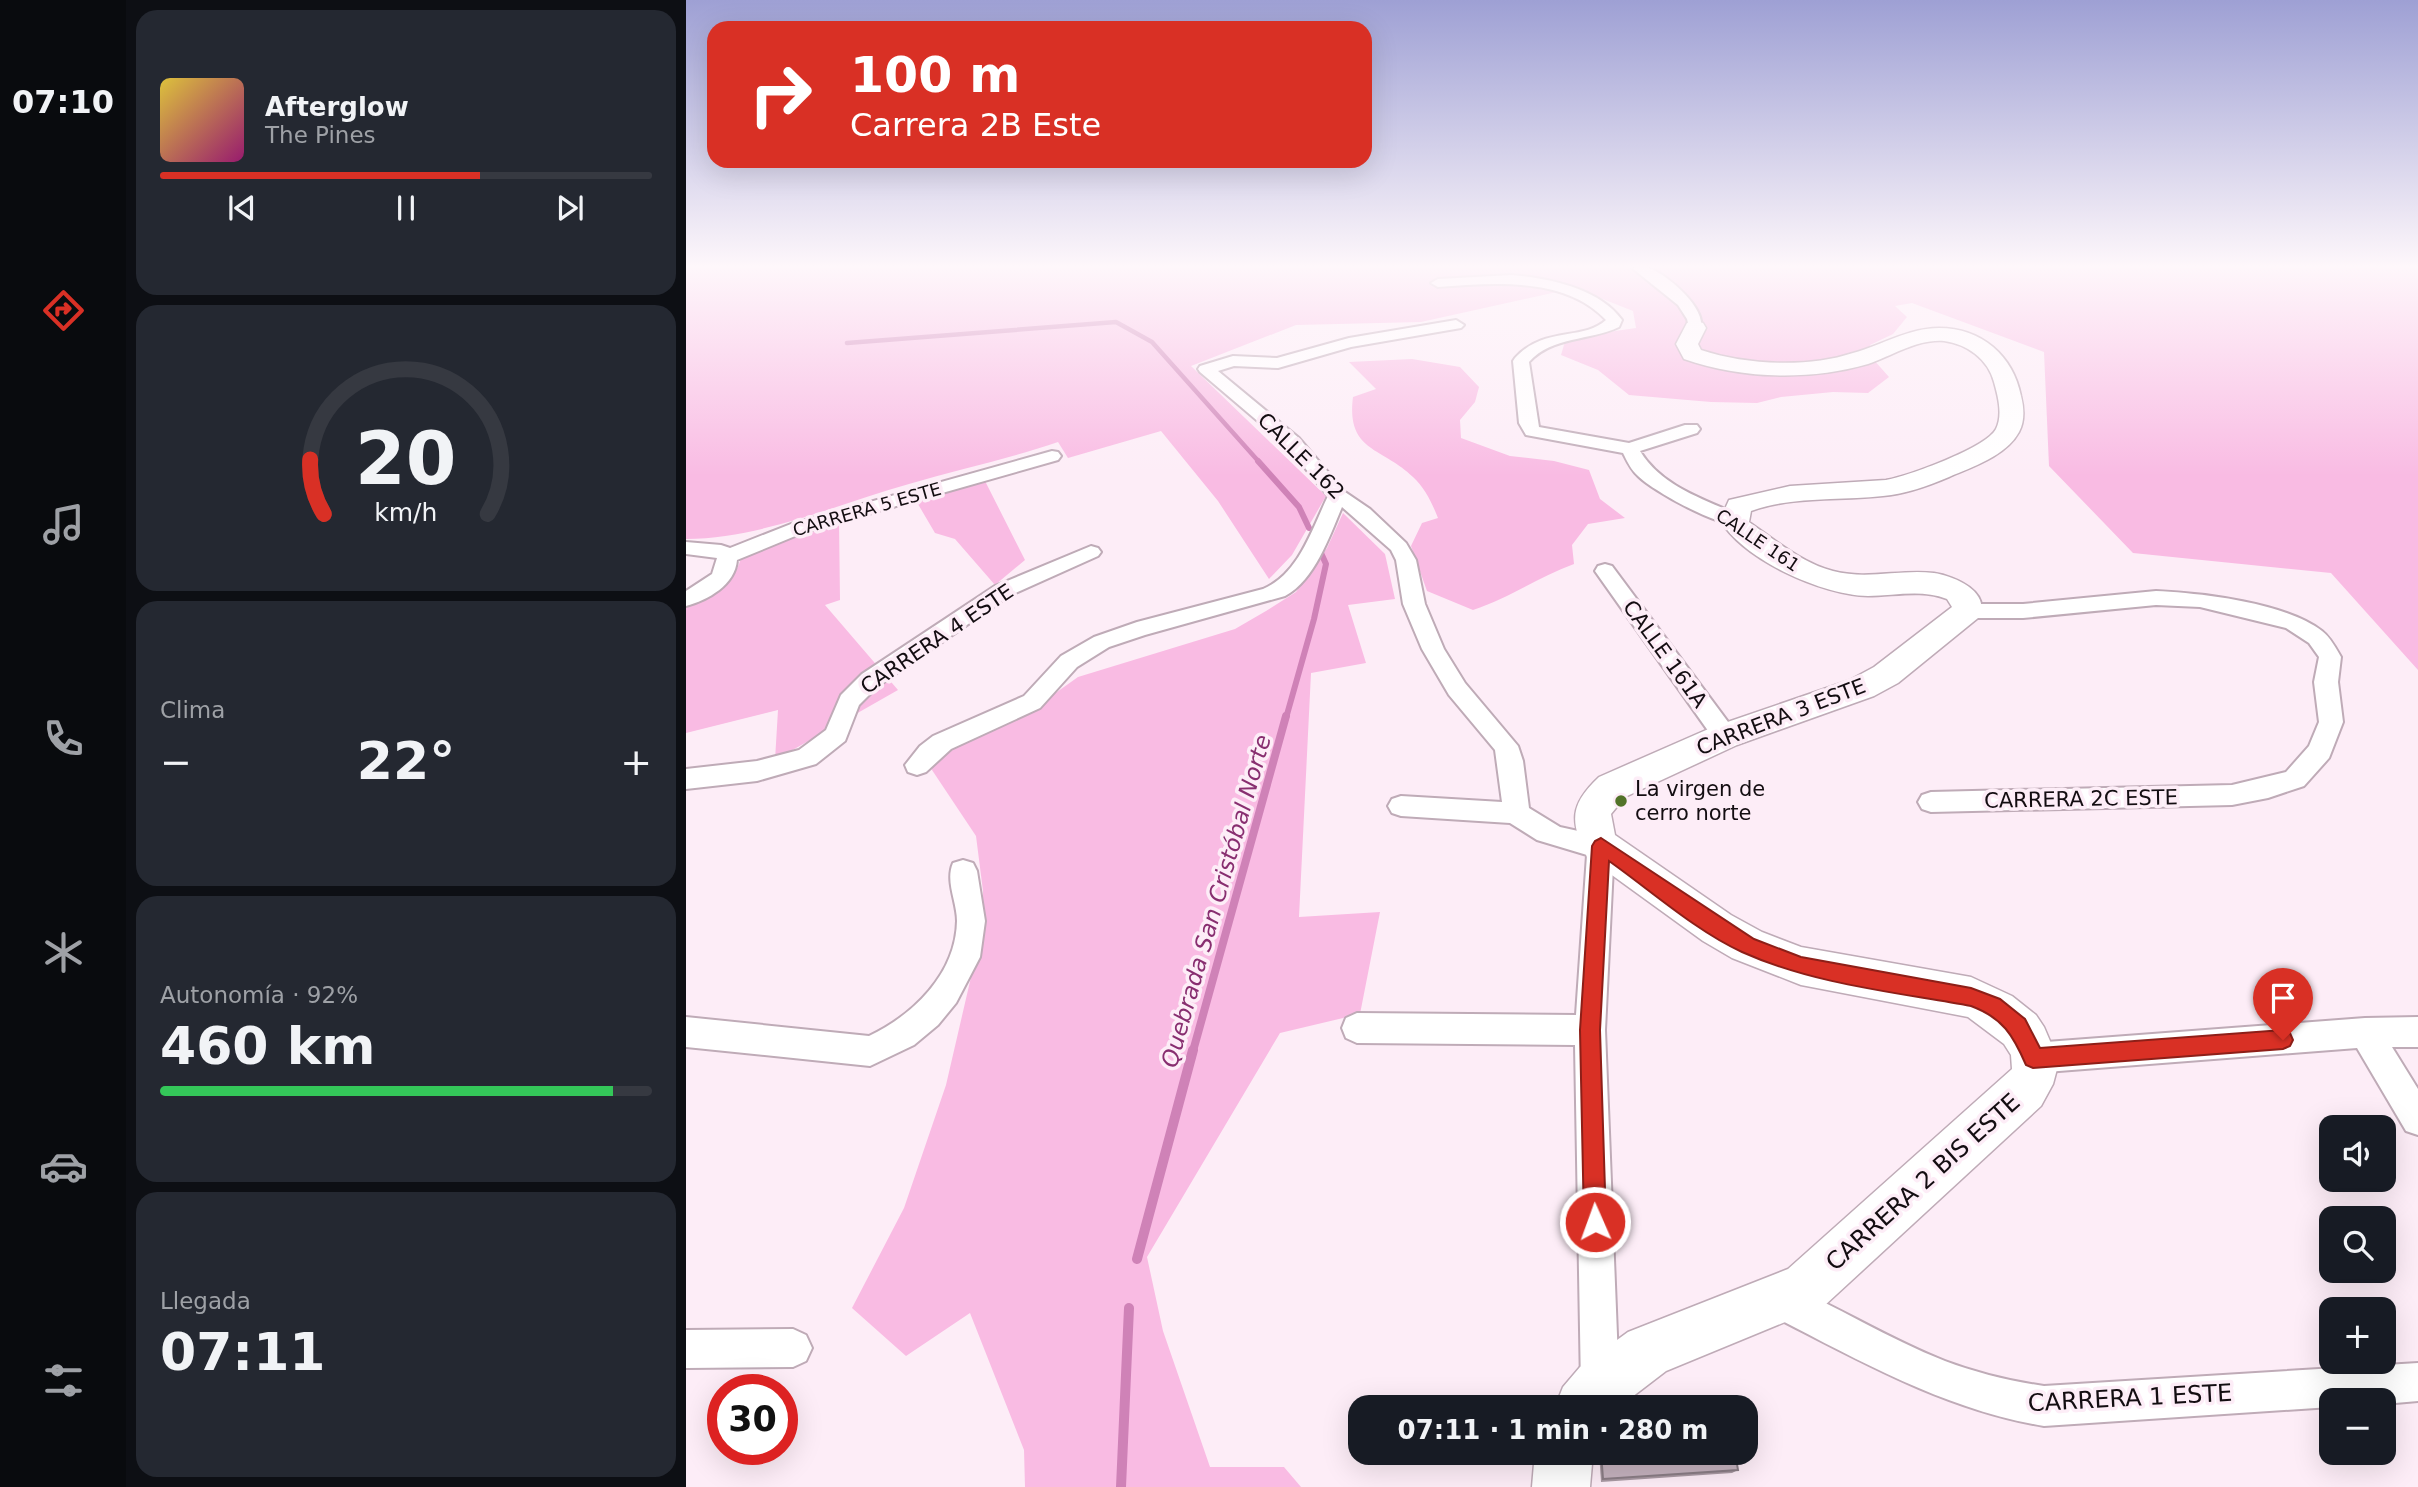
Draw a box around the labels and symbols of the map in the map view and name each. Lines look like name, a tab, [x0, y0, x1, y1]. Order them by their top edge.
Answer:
street label: CALLE 162	[1253, 408, 1349, 504]
street label: CARRERA 5 ESTE	[790, 478, 944, 540]
street label: CALLE 161	[1712, 504, 1804, 576]
street label: CARRERA 4 ESTE	[856, 579, 1018, 699]
street label: CALLE 161A	[1618, 596, 1712, 713]
street label: CARRERA 3 ESTE	[1693, 674, 1869, 760]
water label: Quebrada San Cristóbal Norte	[1156, 732, 1276, 1070]
place label: La virgen de cerro norte	[1635, 777, 1765, 825]
street label: CARRERA 2C ESTE	[1984, 785, 2178, 813]
marker: La virgen de cerro norte	[1613, 793, 1629, 809]
pin	[2253, 968, 2313, 1040]
street label: CARRERA 2 BIS ESTE	[1820, 1088, 2026, 1276]
position arrow	[1558, 1185, 1632, 1259]
speed limit sign: 30	[707, 1374, 798, 1465]
street label: CARRERA 1 ESTE	[2027, 1379, 2233, 1417]

